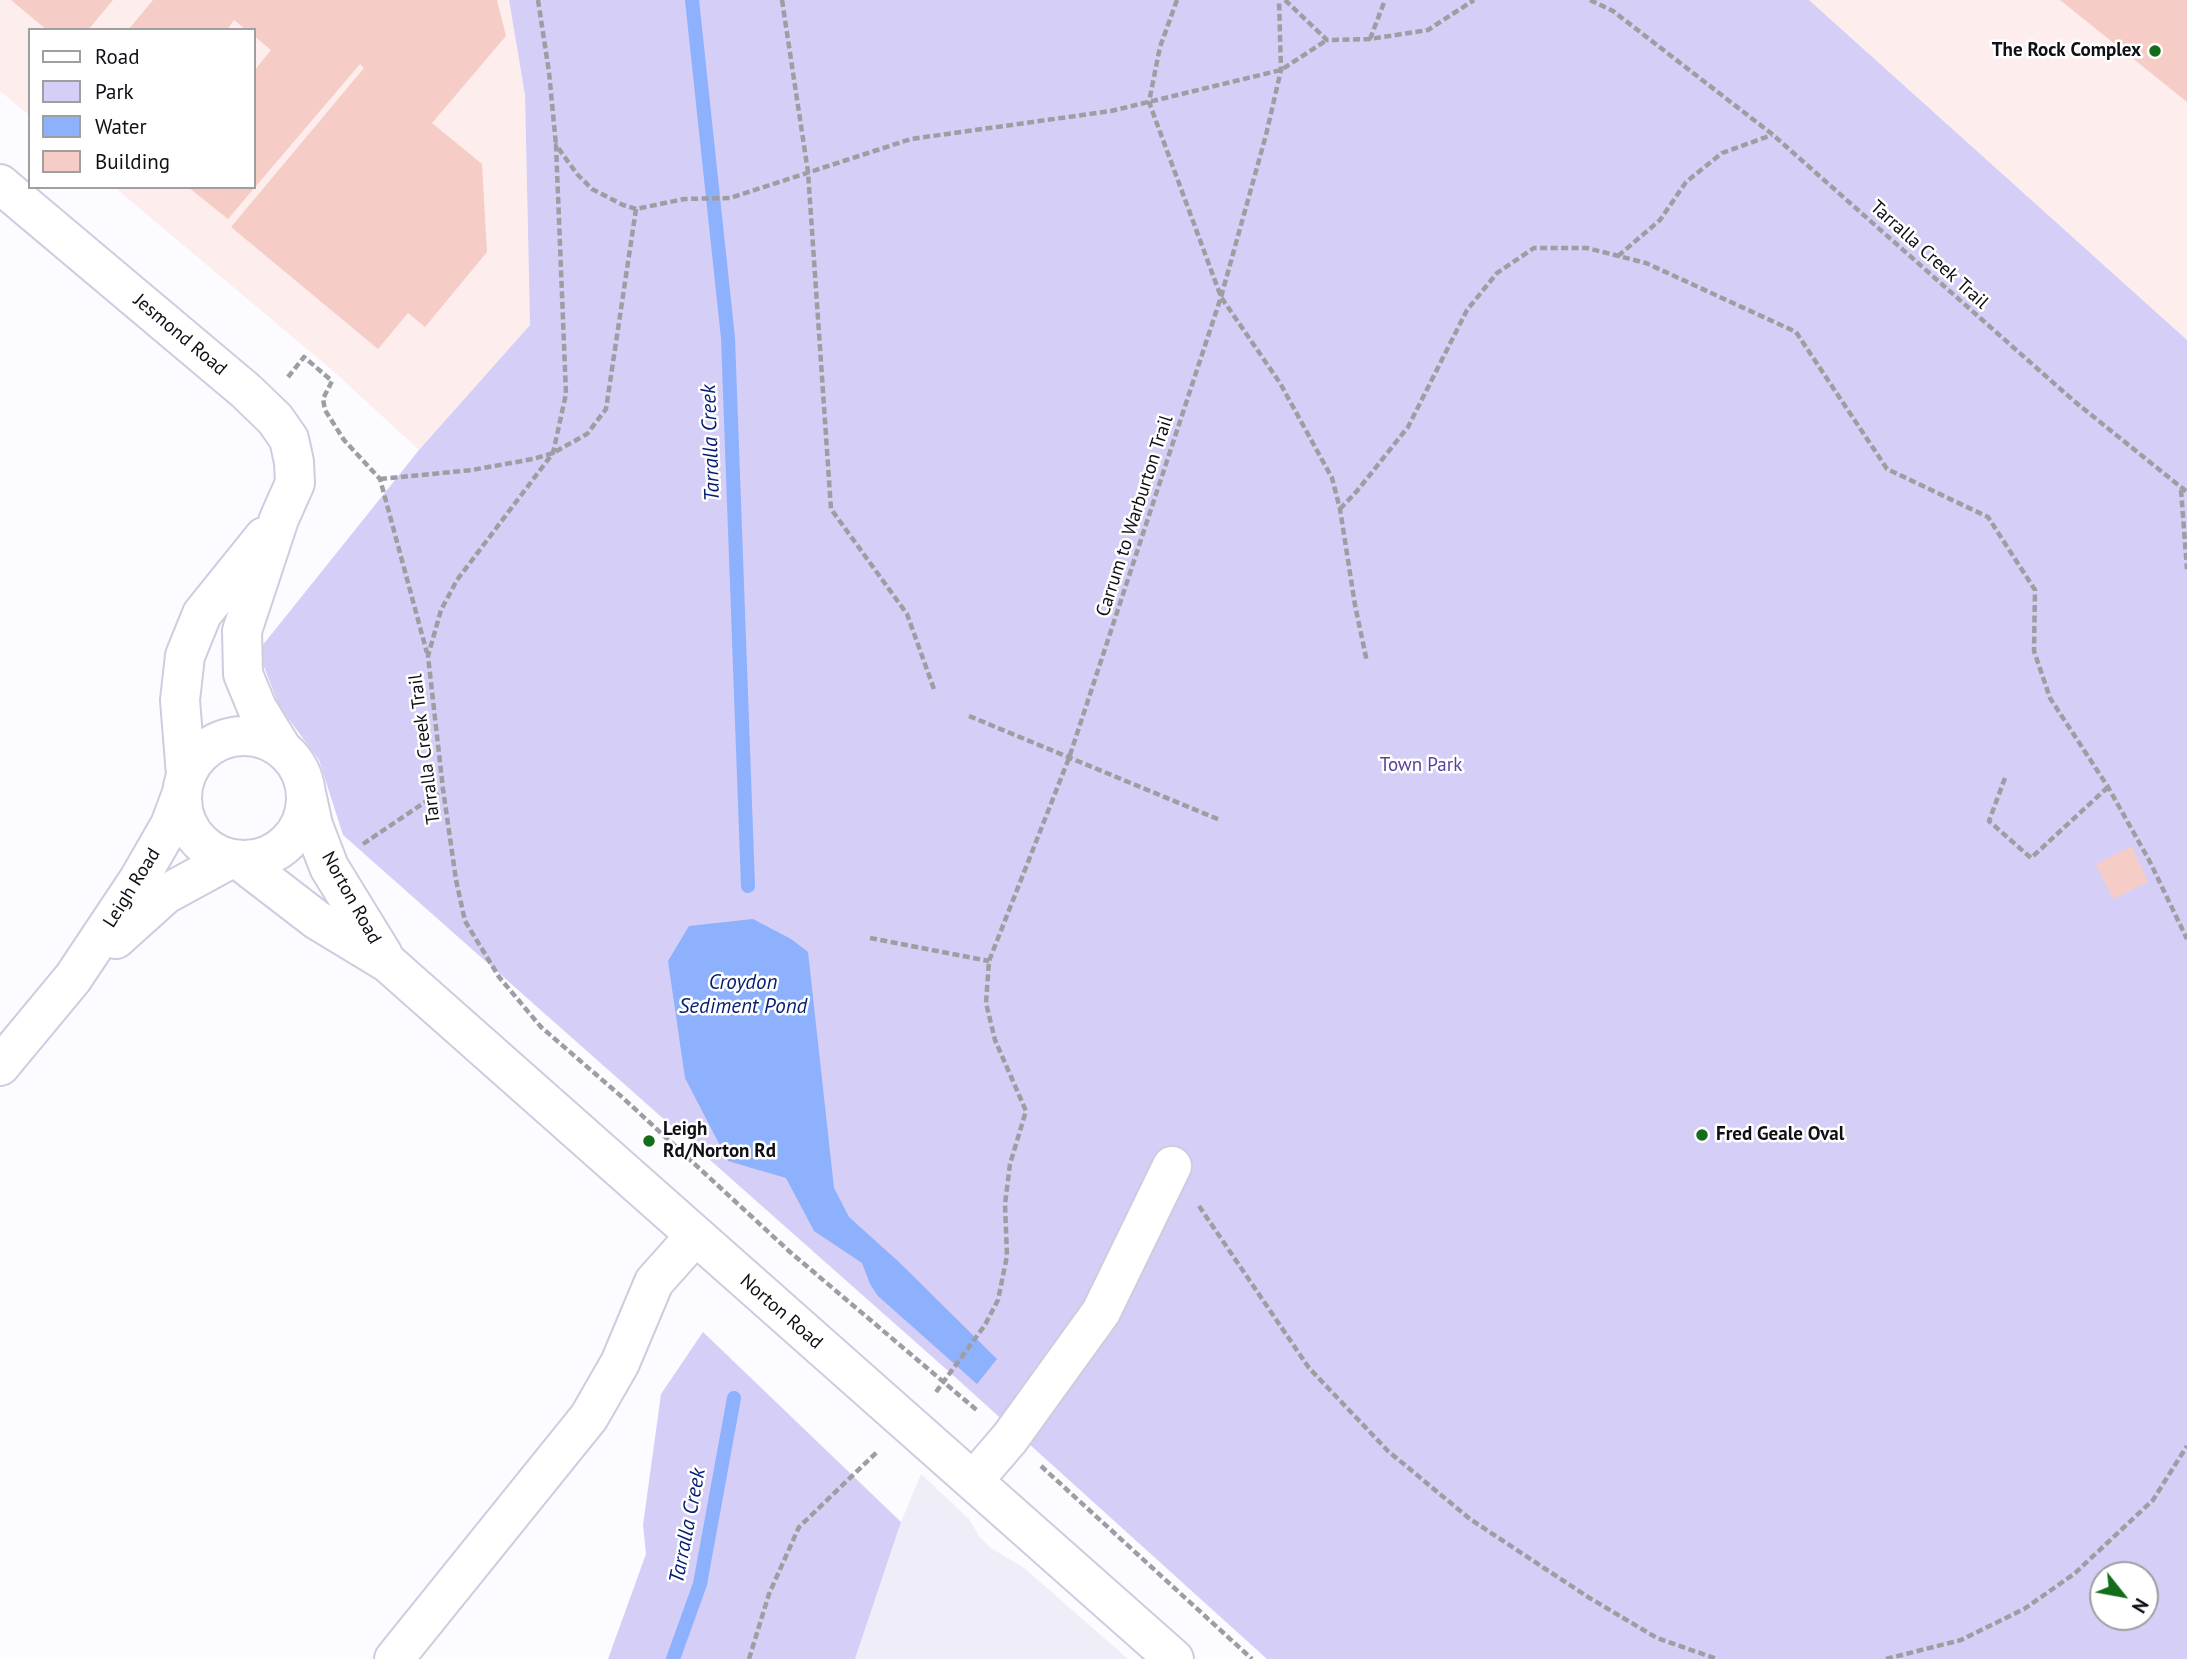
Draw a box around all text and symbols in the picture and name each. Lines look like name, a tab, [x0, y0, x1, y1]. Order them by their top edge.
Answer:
legend	[28, 28, 256, 189]
place label: The Rock Complex	[1992, 40, 2141, 62]
text: Road	[95, 43, 139, 70]
marker: The Rock Complex	[2147, 43, 2163, 59]
text: Park	[95, 78, 134, 105]
text: Water	[95, 113, 147, 140]
text: Building	[95, 148, 170, 175]
street label: Tarralla Creek Trail	[1865, 196, 1993, 314]
street label: Jesmond Road	[129, 289, 231, 381]
water label: Tarralla Creek	[696, 384, 726, 502]
street label: Carrum to Warburton Trail	[1092, 412, 1178, 620]
street label: Tarralla Creek Trail	[404, 673, 446, 825]
park label: Town Park	[1380, 755, 1462, 777]
street label: Leigh Road	[99, 844, 165, 932]
street label: Norton Road	[316, 848, 386, 948]
water label: Croydon Sediment Pond	[679, 970, 807, 1020]
place label: Leigh Rd/Norton Rd	[663, 1119, 776, 1163]
place label: Fred Geale Oval	[1716, 1124, 1844, 1146]
marker: Fred Geale Oval	[1694, 1127, 1710, 1143]
marker: Leigh Rd/Norton Rd	[641, 1133, 657, 1149]
street label: Norton Road	[735, 1270, 827, 1354]
water label: Tarralla Creek	[664, 1466, 712, 1586]
north arrow	[2089, 1561, 2159, 1631]
text: N	[2127, 1594, 2154, 1617]

